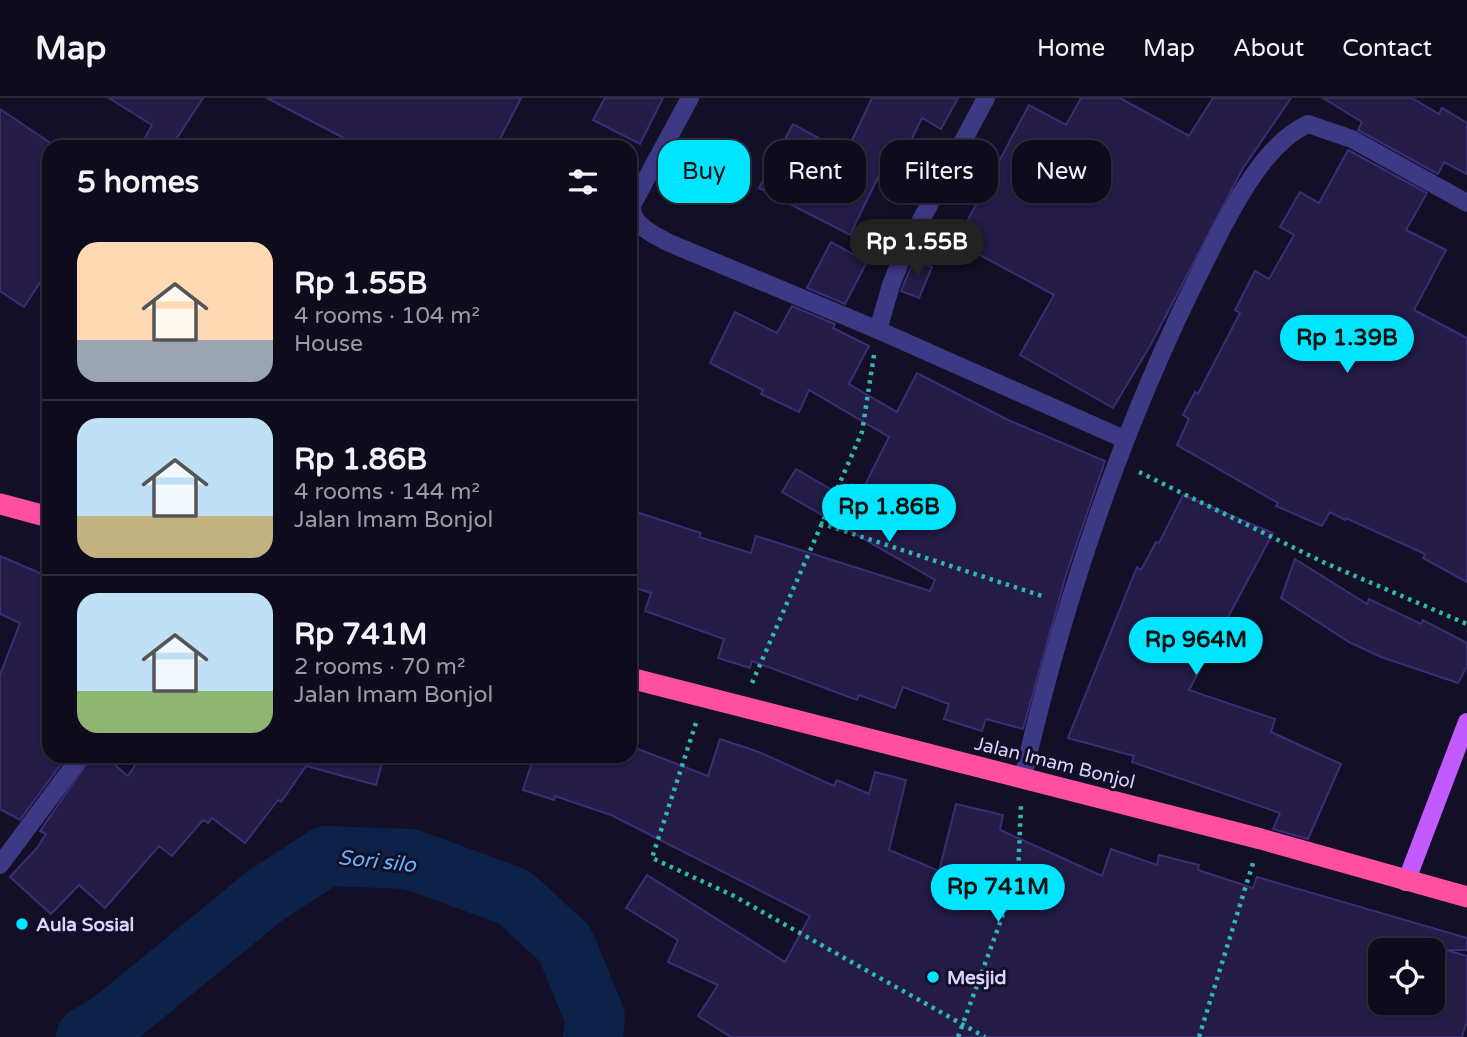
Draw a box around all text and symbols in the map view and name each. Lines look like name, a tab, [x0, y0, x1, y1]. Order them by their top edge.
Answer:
text: Map	[35, 29, 106, 68]
text: Home	[1037, 34, 1105, 63]
text: Map	[1143, 34, 1195, 63]
text: About	[1233, 34, 1304, 63]
text: Contact	[1342, 34, 1432, 63]
chip: Buy	[658, 140, 750, 203]
chip: Rent	[764, 140, 866, 203]
chip: Filters	[880, 140, 998, 203]
chip: New	[1012, 140, 1111, 203]
icon: filters	[564, 163, 602, 201]
text: 5 homes	[77, 164, 199, 201]
pin: Rp 1.55B	[845, 220, 989, 279]
text: Rp 1.55B	[866, 228, 968, 256]
text: Rp 1.55B	[294, 265, 427, 302]
icon: home	[133, 270, 217, 354]
text: 4 rooms · 104 m²	[294, 302, 480, 330]
pin: Rp 1.39B	[1275, 316, 1419, 375]
text: Rp 1.39B	[1296, 324, 1398, 352]
text: House	[294, 330, 363, 358]
text: Rp 1.86B	[294, 441, 427, 478]
icon: home	[133, 446, 217, 530]
text: 4 rooms · 144 m²	[294, 478, 480, 506]
pin: Rp 1.86B	[817, 484, 961, 544]
text: Rp 1.86B	[838, 493, 940, 521]
text: Jalan Imam Bonjol	[294, 506, 493, 534]
text: Rp 741M	[294, 616, 428, 653]
pin: Rp 964M	[1131, 618, 1261, 677]
icon: home	[133, 621, 217, 705]
text: Rp 964M	[1145, 626, 1247, 654]
text: 2 rooms · 70 m²	[294, 653, 465, 681]
text: Jalan Imam Bonjol	[294, 681, 493, 709]
street label: Jalan Imam Bonjol	[972, 732, 1137, 794]
water label: Sori silo	[337, 845, 418, 878]
pin: Rp 741M	[933, 864, 1063, 924]
text: Rp 741M	[947, 873, 1049, 901]
place label: Aula Sosial	[36, 914, 134, 936]
marker: Aula Sosial	[14, 916, 30, 932]
map controls	[1368, 938, 1445, 1015]
button: locate	[1368, 938, 1445, 1015]
place label: Mesjid	[947, 967, 1007, 990]
marker: Mesjid	[925, 969, 941, 985]

